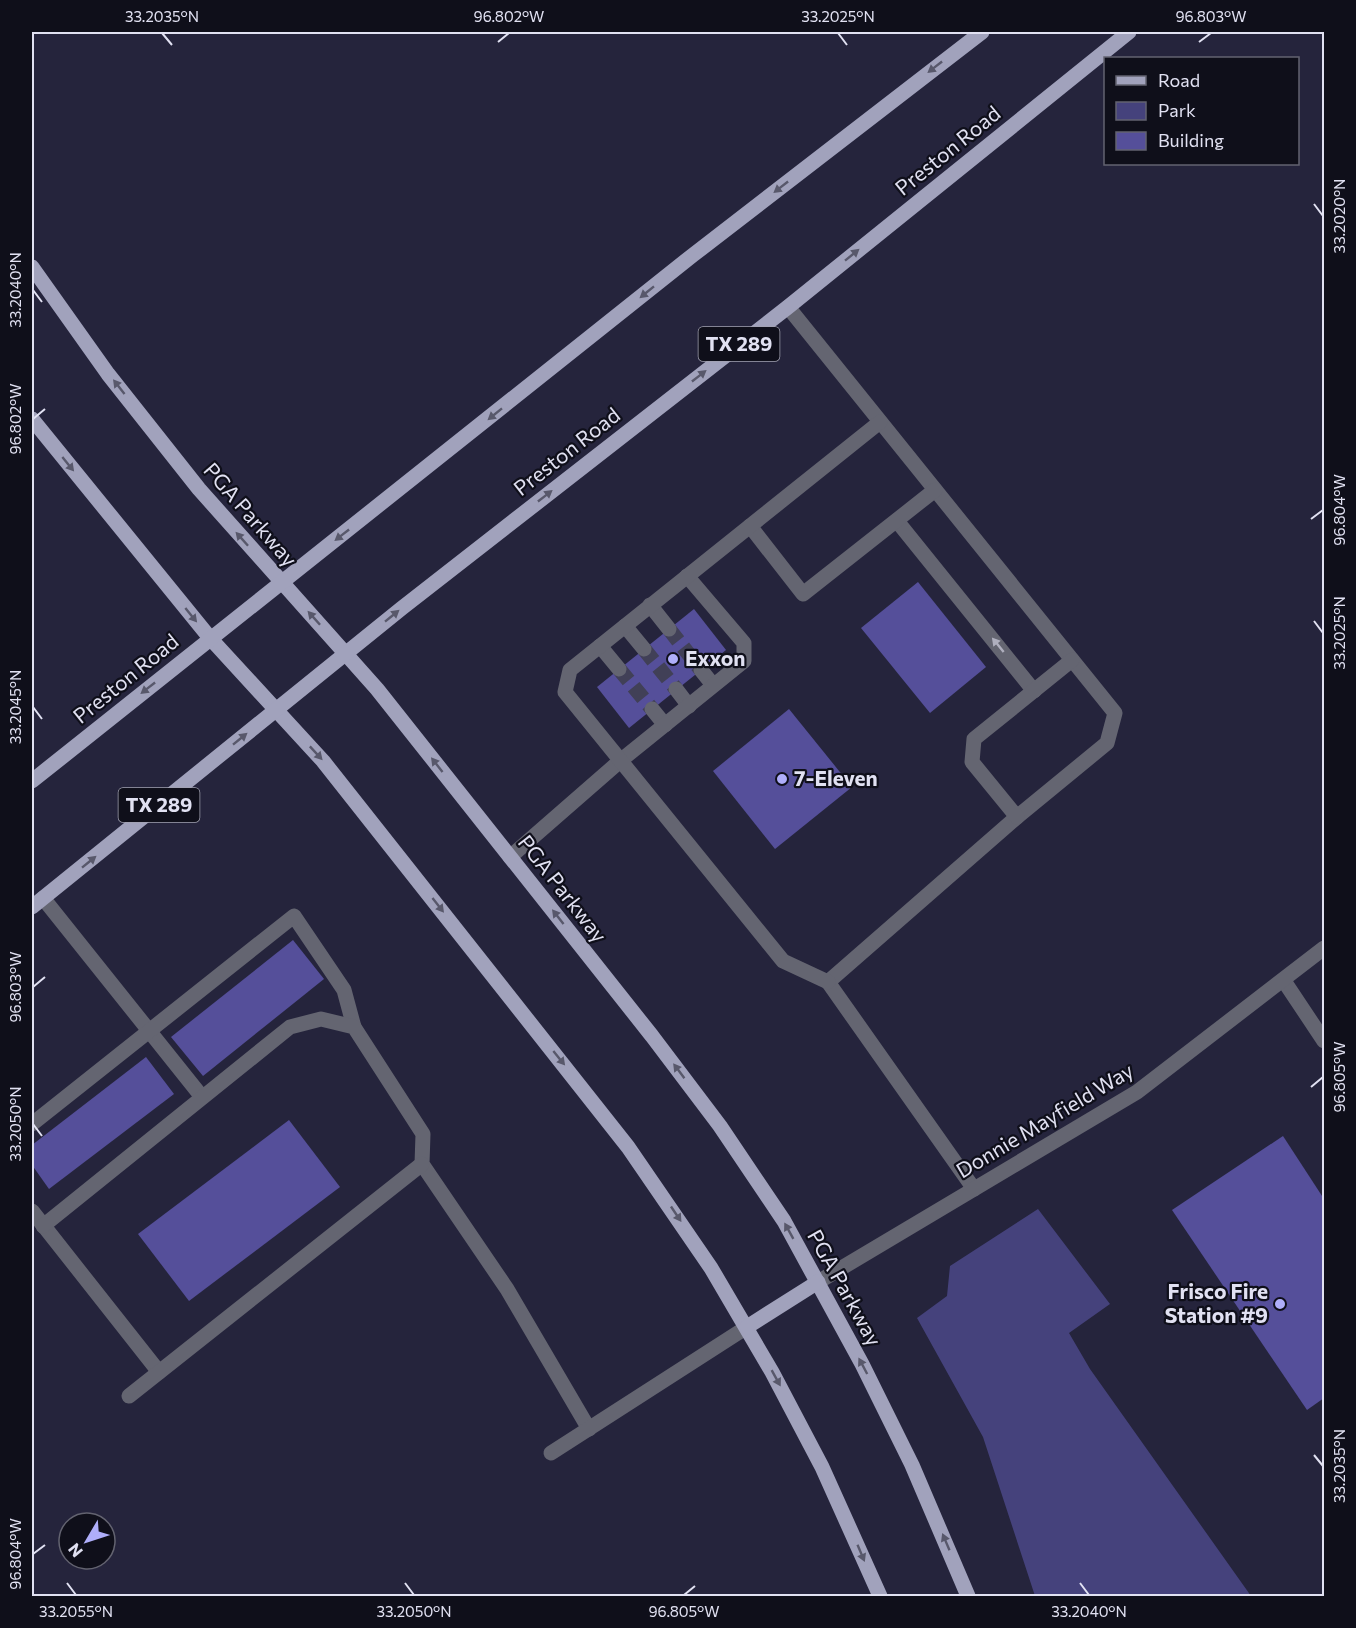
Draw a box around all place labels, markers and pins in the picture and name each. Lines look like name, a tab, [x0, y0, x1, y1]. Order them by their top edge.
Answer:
place label: Exxon	[685, 645, 746, 670]
marker: Exxon	[666, 652, 680, 666]
place label: 7-Eleven	[794, 765, 878, 790]
marker: 7-Eleven	[775, 772, 789, 786]
place label: Frisco Fire Station #9	[1165, 1278, 1268, 1327]
marker: Frisco Fire Station #9	[1273, 1297, 1287, 1311]

